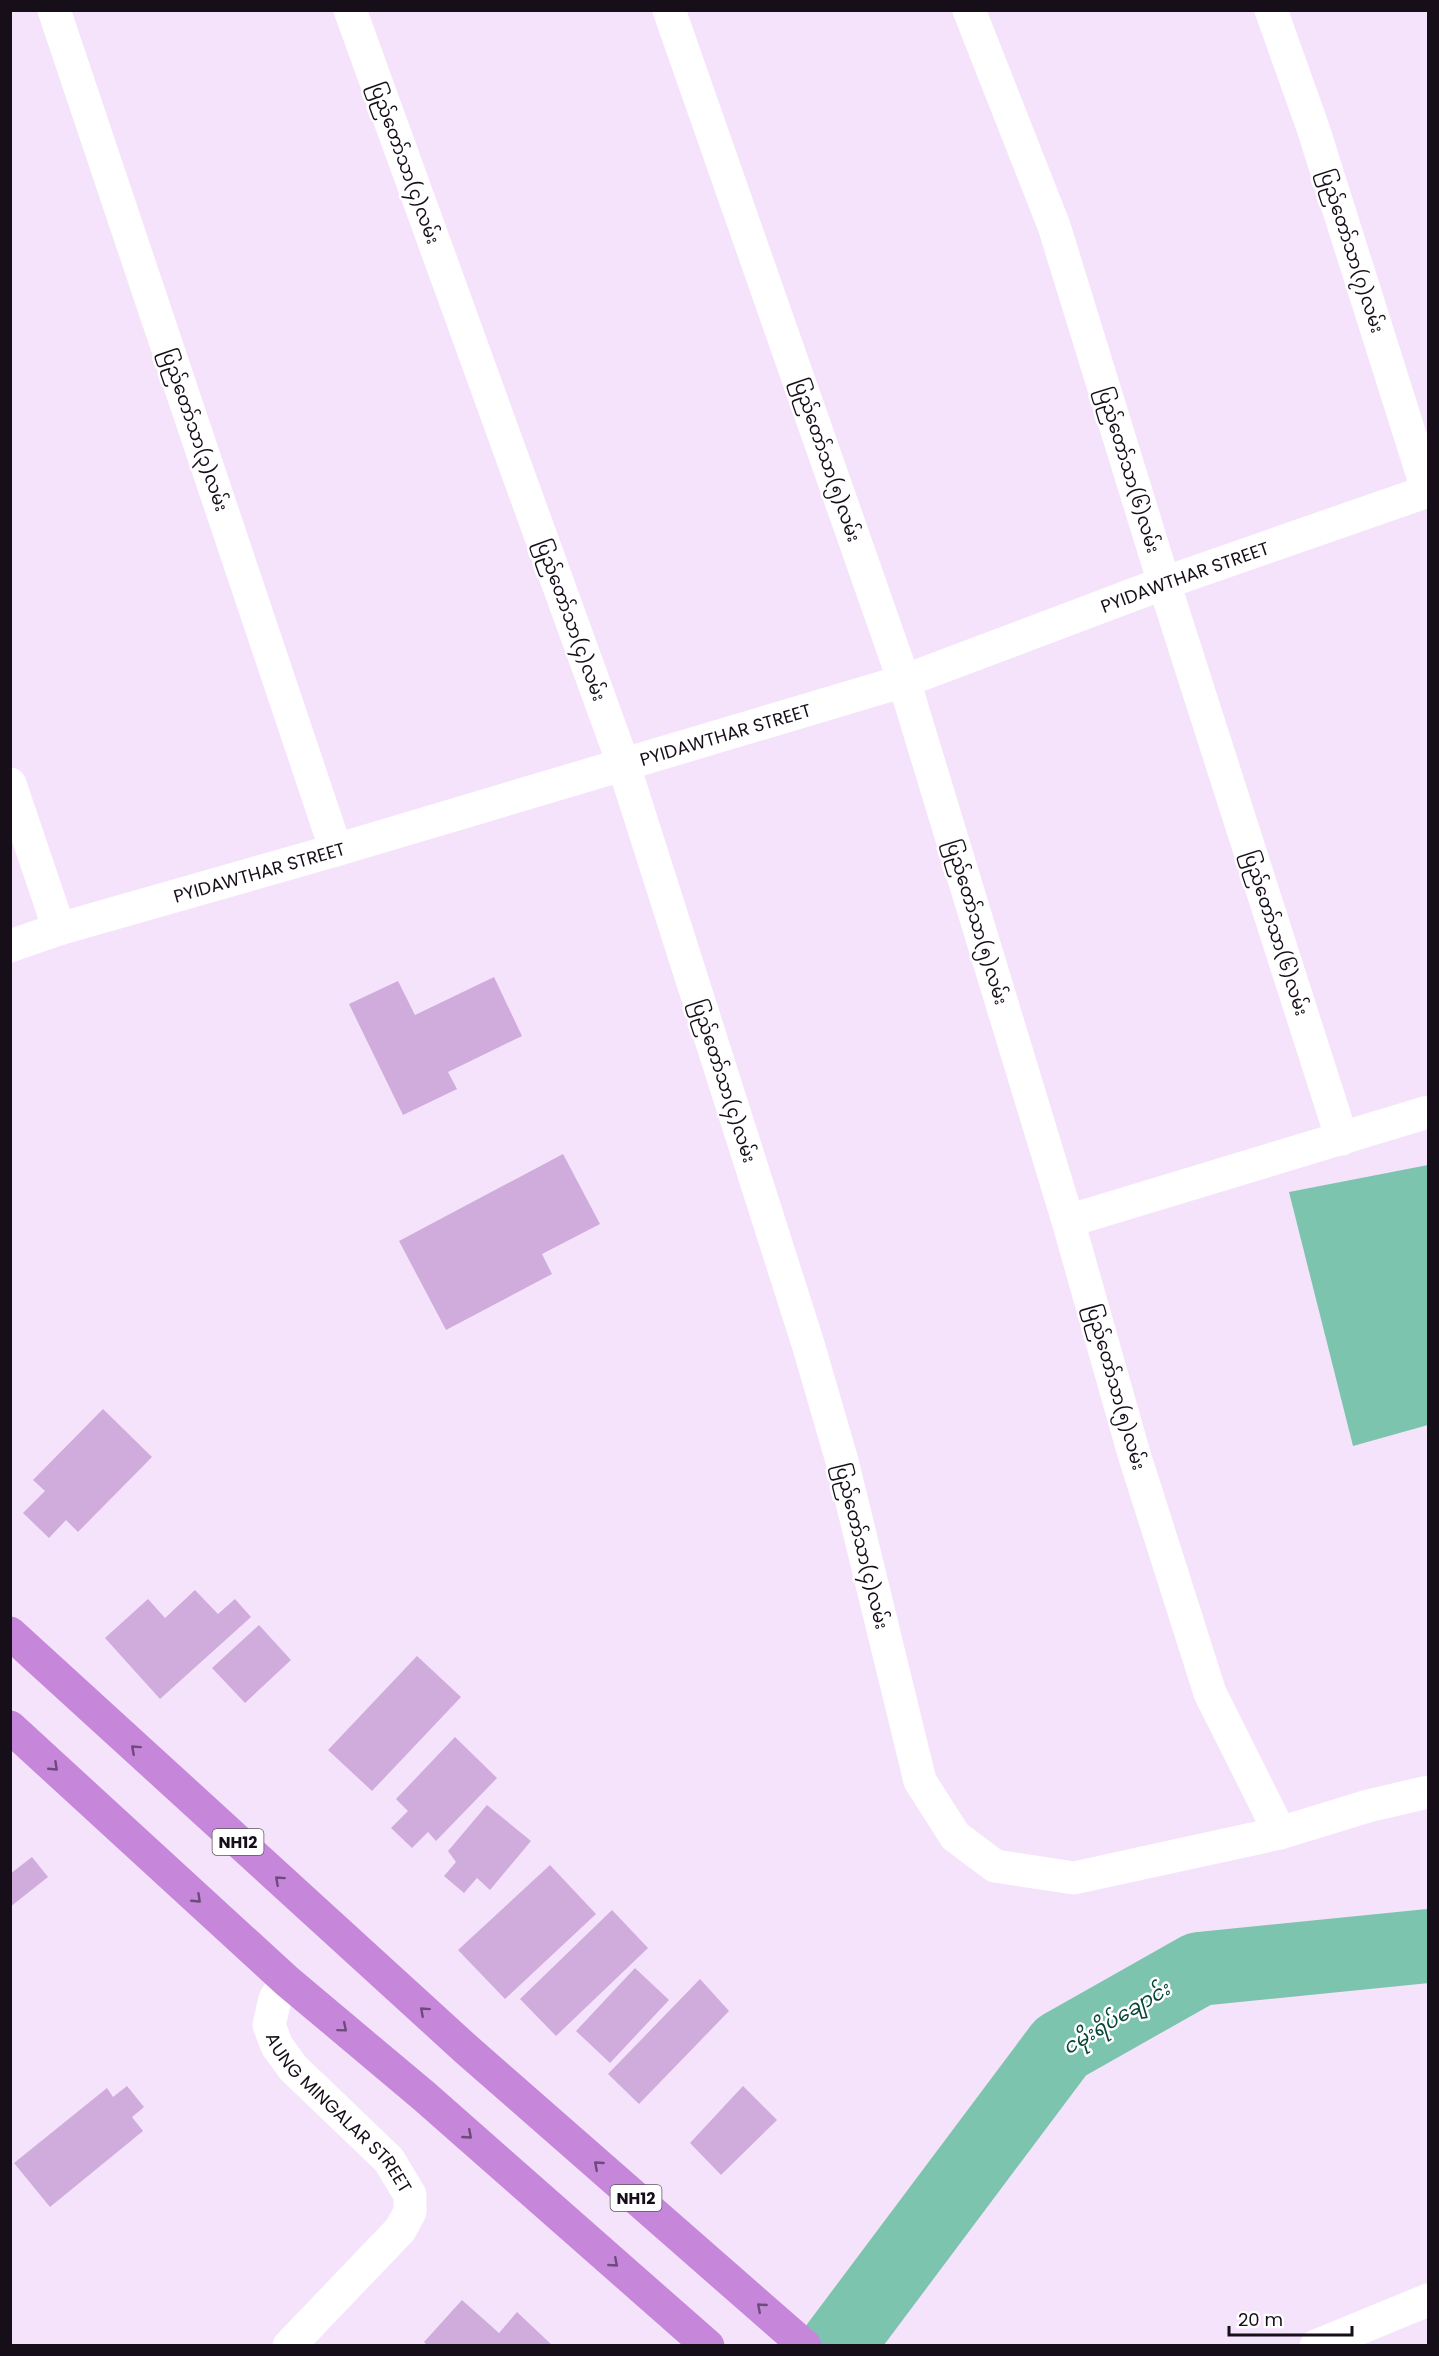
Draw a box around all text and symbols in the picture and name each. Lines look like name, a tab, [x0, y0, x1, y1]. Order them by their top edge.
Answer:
street label: ပြည်တော်သာ(၄)လမ်း	[361, 79, 446, 248]
street label: ပြည်တော်သာ(၇)လမ်း	[1311, 166, 1390, 337]
street label: ပြည်တော်သာ(၃)လမ်း	[153, 345, 235, 516]
street label: ပြည်တော်သာ(၅)လမ်း	[784, 375, 867, 546]
street label: ပြည်တော်သာ(၆)လမ်း	[1089, 384, 1166, 557]
street label: PYIDAWTHAR STREET	[1097, 535, 1273, 618]
street label: ပြည်တော်သာ(၄)လမ်း	[527, 536, 612, 705]
street label: PYIDAWTHAR STREET	[637, 697, 814, 771]
street label: PYIDAWTHAR STREET	[170, 835, 348, 908]
street label: ပြည်တော်သာ(၅)လမ်း	[937, 836, 1014, 1009]
street label: ပြည်တော်သာ(၆)လမ်း	[1235, 847, 1315, 1020]
street label: ပြည်တော်သာ(၄)လမ်း	[683, 996, 762, 1167]
street label: ပြည်တော်သာ(၅)လမ်း	[1077, 1301, 1152, 1474]
street label: ပြည်တော်သာ(၄)လမ်း	[826, 1460, 895, 1632]
one-way arrow	[131, 1745, 142, 1756]
one-way arrow	[47, 1760, 57, 1771]
road number: NH12	[212, 1829, 264, 1855]
one-way arrow	[276, 1876, 286, 1887]
one-way arrow	[191, 1892, 201, 1903]
water label: ငမိုးရိပ်ချောင်း	[1057, 1974, 1177, 2064]
one-way arrow	[420, 2007, 430, 2018]
one-way arrow	[336, 2021, 347, 2032]
street label: AUNG MINGALAR STREET	[260, 2029, 418, 2197]
one-way arrow	[461, 2128, 472, 2139]
one-way arrow	[594, 2161, 605, 2172]
road number: NH12	[610, 2185, 662, 2211]
one-way arrow	[608, 2256, 618, 2267]
scale bar	[1229, 2299, 1352, 2337]
one-way arrow	[757, 2303, 768, 2314]
text: 20 m	[1238, 2307, 1283, 2332]

